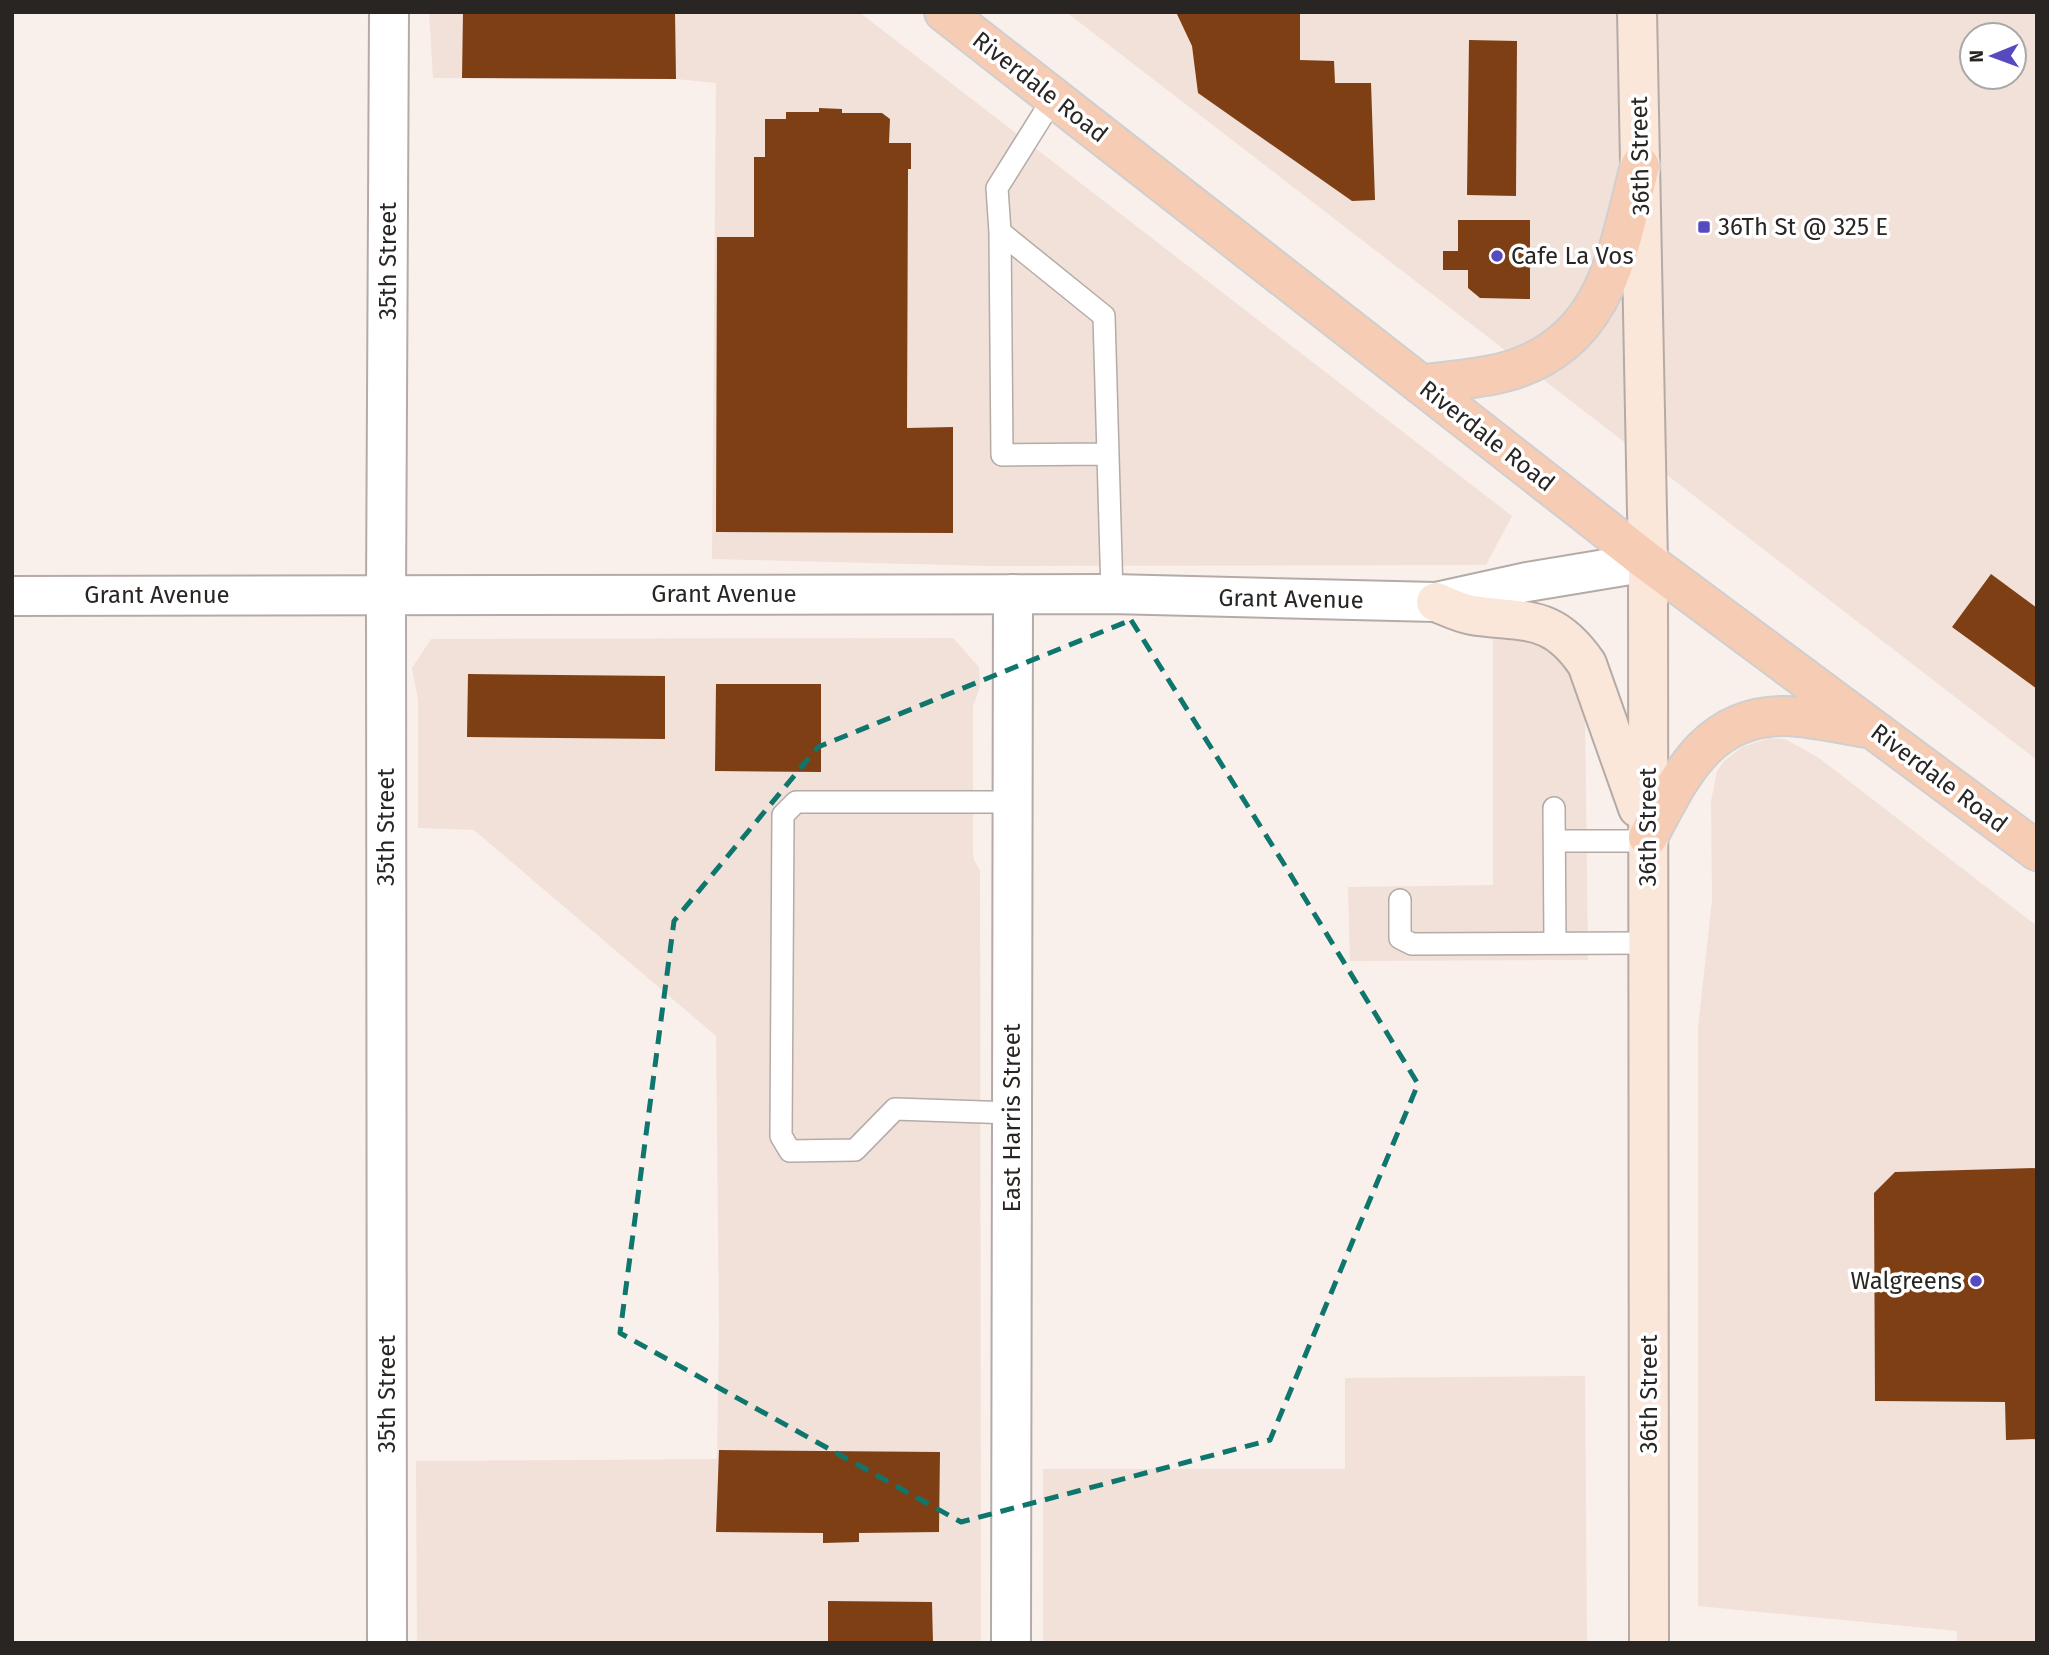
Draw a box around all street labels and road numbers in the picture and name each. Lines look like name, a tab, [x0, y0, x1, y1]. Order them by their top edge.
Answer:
street label: Riverdale Road	[967, 26, 1113, 148]
street label: 36th Street	[1625, 96, 1655, 216]
street label: 35th Street	[374, 202, 402, 320]
street label: Riverdale Road	[1414, 375, 1560, 497]
street label: Grant Avenue	[651, 580, 797, 608]
street label: Grant Avenue	[84, 581, 230, 609]
street label: Grant Avenue	[1218, 584, 1364, 614]
street label: Riverdale Road	[1865, 718, 2013, 838]
street label: 36th Street	[1634, 767, 1662, 886]
street label: 35th Street	[372, 768, 400, 886]
street label: East Harris Street	[998, 1023, 1026, 1212]
street label: 36th Street	[1635, 1334, 1663, 1453]
street label: 35th Street	[373, 1335, 401, 1453]

